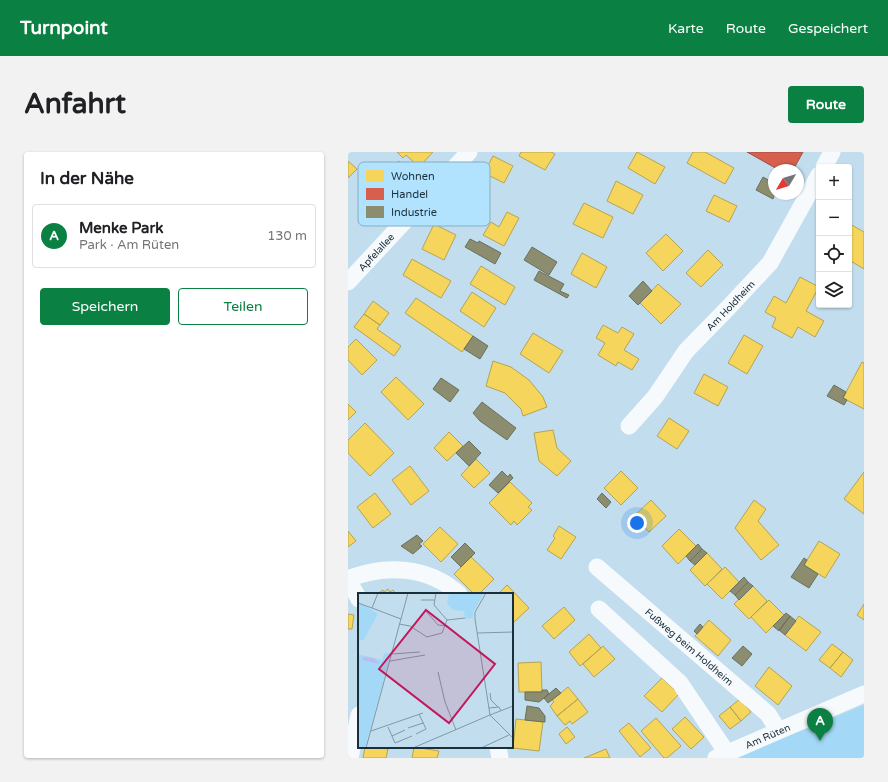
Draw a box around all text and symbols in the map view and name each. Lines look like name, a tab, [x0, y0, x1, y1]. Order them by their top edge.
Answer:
text: Turnpoint	[20, 17, 108, 39]
text: Karte	[668, 20, 704, 37]
text: Route	[726, 20, 766, 37]
text: Gespeichert	[788, 20, 868, 37]
button: Route	[788, 86, 864, 123]
text: Anfahrt	[24, 87, 126, 121]
legend	[358, 162, 490, 226]
north arrow	[768, 164, 804, 200]
map controls	[816, 164, 852, 308]
button: +	[816, 164, 852, 200]
text: In der Nähe	[40, 168, 134, 189]
text: Wohnen	[391, 170, 435, 183]
text: Handel	[391, 188, 428, 201]
button: −	[816, 200, 852, 236]
text: Industrie	[391, 206, 437, 219]
text: Menke Park	[79, 219, 163, 237]
text: A	[49, 228, 59, 244]
text: 130 m	[267, 228, 307, 244]
street label: Apfelallee	[356, 231, 397, 274]
button: locate	[816, 236, 852, 272]
text: Park · Am Rüten	[79, 237, 179, 253]
button: layers	[816, 272, 852, 308]
street label: Am Holdheim	[704, 278, 758, 334]
button: Speichern	[40, 288, 170, 325]
button: Teilen	[178, 288, 308, 325]
your location	[627, 513, 647, 533]
inset map	[358, 593, 513, 748]
street label: Fußweg beim Holdheim	[642, 606, 735, 688]
pin: A	[807, 708, 833, 741]
street label: Am Rüten	[743, 722, 792, 752]

